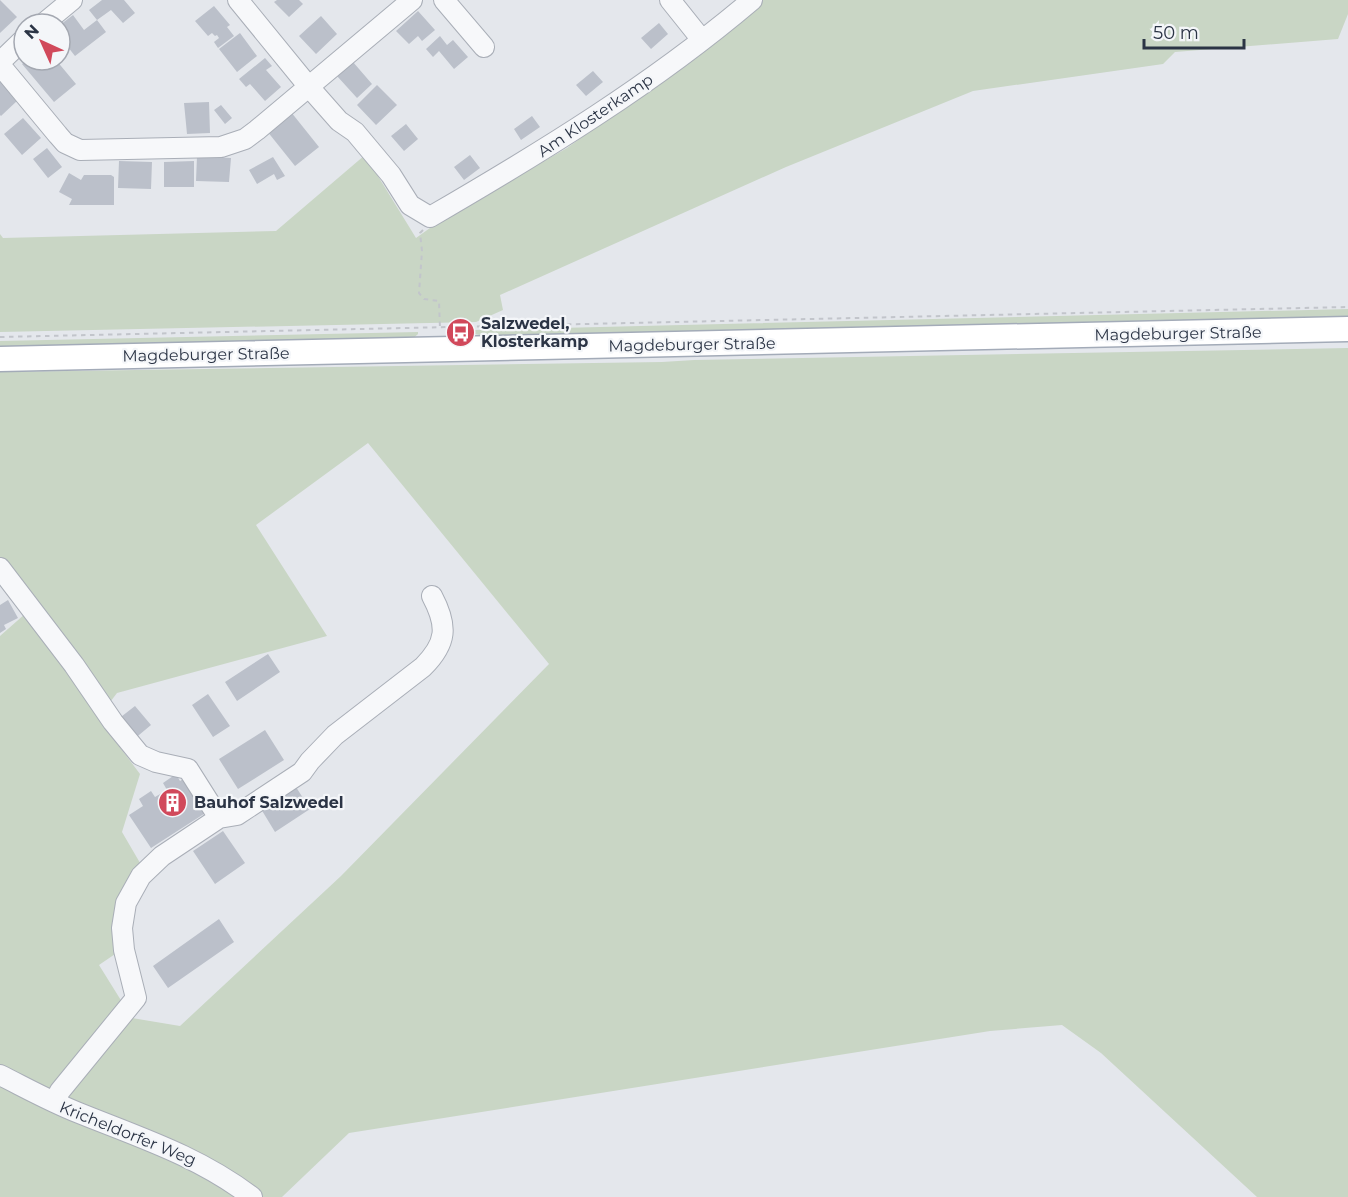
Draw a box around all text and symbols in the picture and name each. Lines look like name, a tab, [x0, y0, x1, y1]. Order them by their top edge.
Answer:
north arrow	[12, 12, 72, 72]
scale bar	[1144, 12, 1244, 50]
text: N	[20, 20, 43, 43]
text: 50 m	[1153, 22, 1199, 44]
street label: Am Klosterkamp	[534, 70, 657, 161]
place label: Salzwedel, Klosterkamp	[481, 314, 588, 351]
bus stop icon: Salzwedel, Klosterkamp	[444, 316, 476, 348]
street label: Magdeburger Straße	[1094, 323, 1262, 344]
street label: Magdeburger Straße	[608, 334, 776, 355]
street label: Magdeburger Straße	[122, 344, 290, 365]
building icon: Bauhof Salzwedel	[157, 786, 189, 818]
place label: Bauhof Salzwedel	[194, 793, 344, 812]
street label: Kricheldorfer Weg	[57, 1097, 199, 1170]

